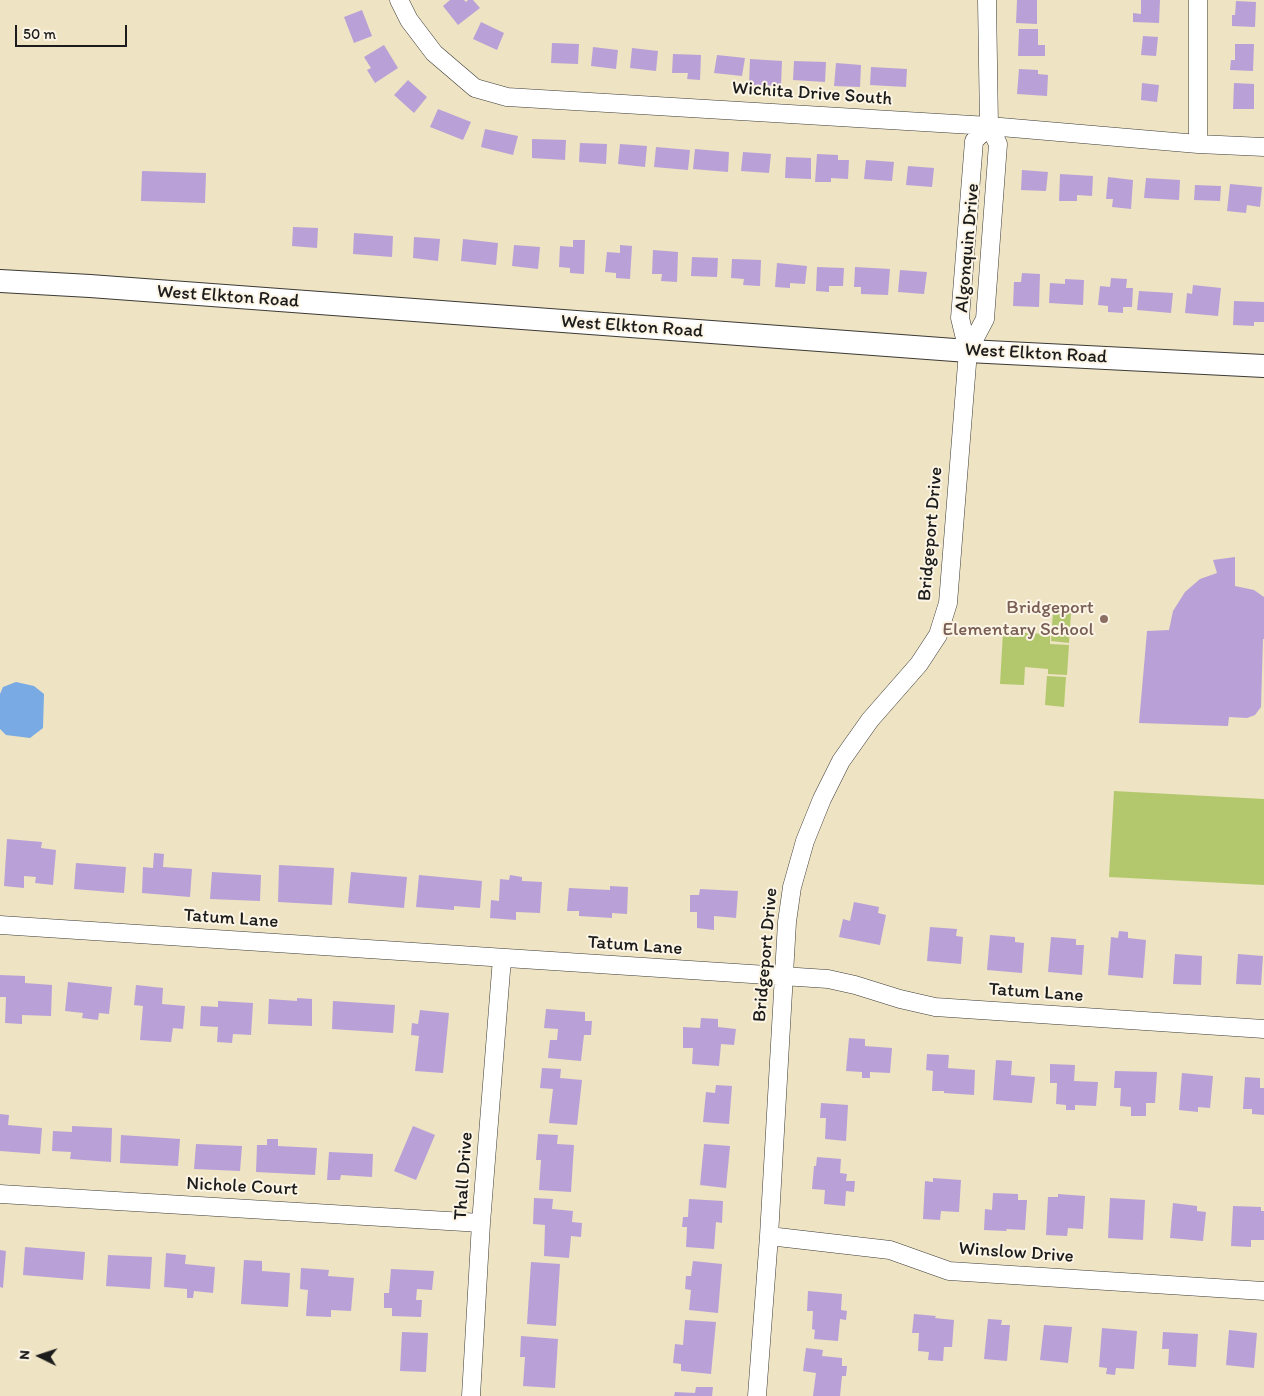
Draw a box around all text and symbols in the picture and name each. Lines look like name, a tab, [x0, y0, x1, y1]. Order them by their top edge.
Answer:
scale bar	[18, 15, 130, 47]
text: 50 m	[23, 25, 56, 43]
street label: Wichita Drive South	[731, 77, 893, 111]
street label: Algonquin Drive	[951, 182, 985, 314]
street label: West Elkton Road	[156, 281, 300, 313]
street label: West Elkton Road	[560, 311, 704, 343]
street label: West Elkton Road	[964, 339, 1108, 369]
street label: Bridgeport Drive	[914, 466, 948, 602]
place label: Bridgeport Elementary School	[942, 597, 1094, 641]
marker: Bridgeport Elementary School	[1098, 613, 1110, 625]
street label: Bridgeport Drive	[749, 887, 783, 1023]
street label: Tatum Lane	[183, 904, 279, 934]
street label: Tatum Lane	[587, 931, 683, 961]
street label: Tatum Lane	[988, 978, 1084, 1008]
street label: Thall Drive	[450, 1131, 478, 1221]
street label: Nichole Court	[186, 1173, 298, 1201]
street label: Winslow Drive	[958, 1238, 1074, 1268]
north arrow	[15, 1331, 65, 1381]
text: N	[16, 1350, 33, 1360]

